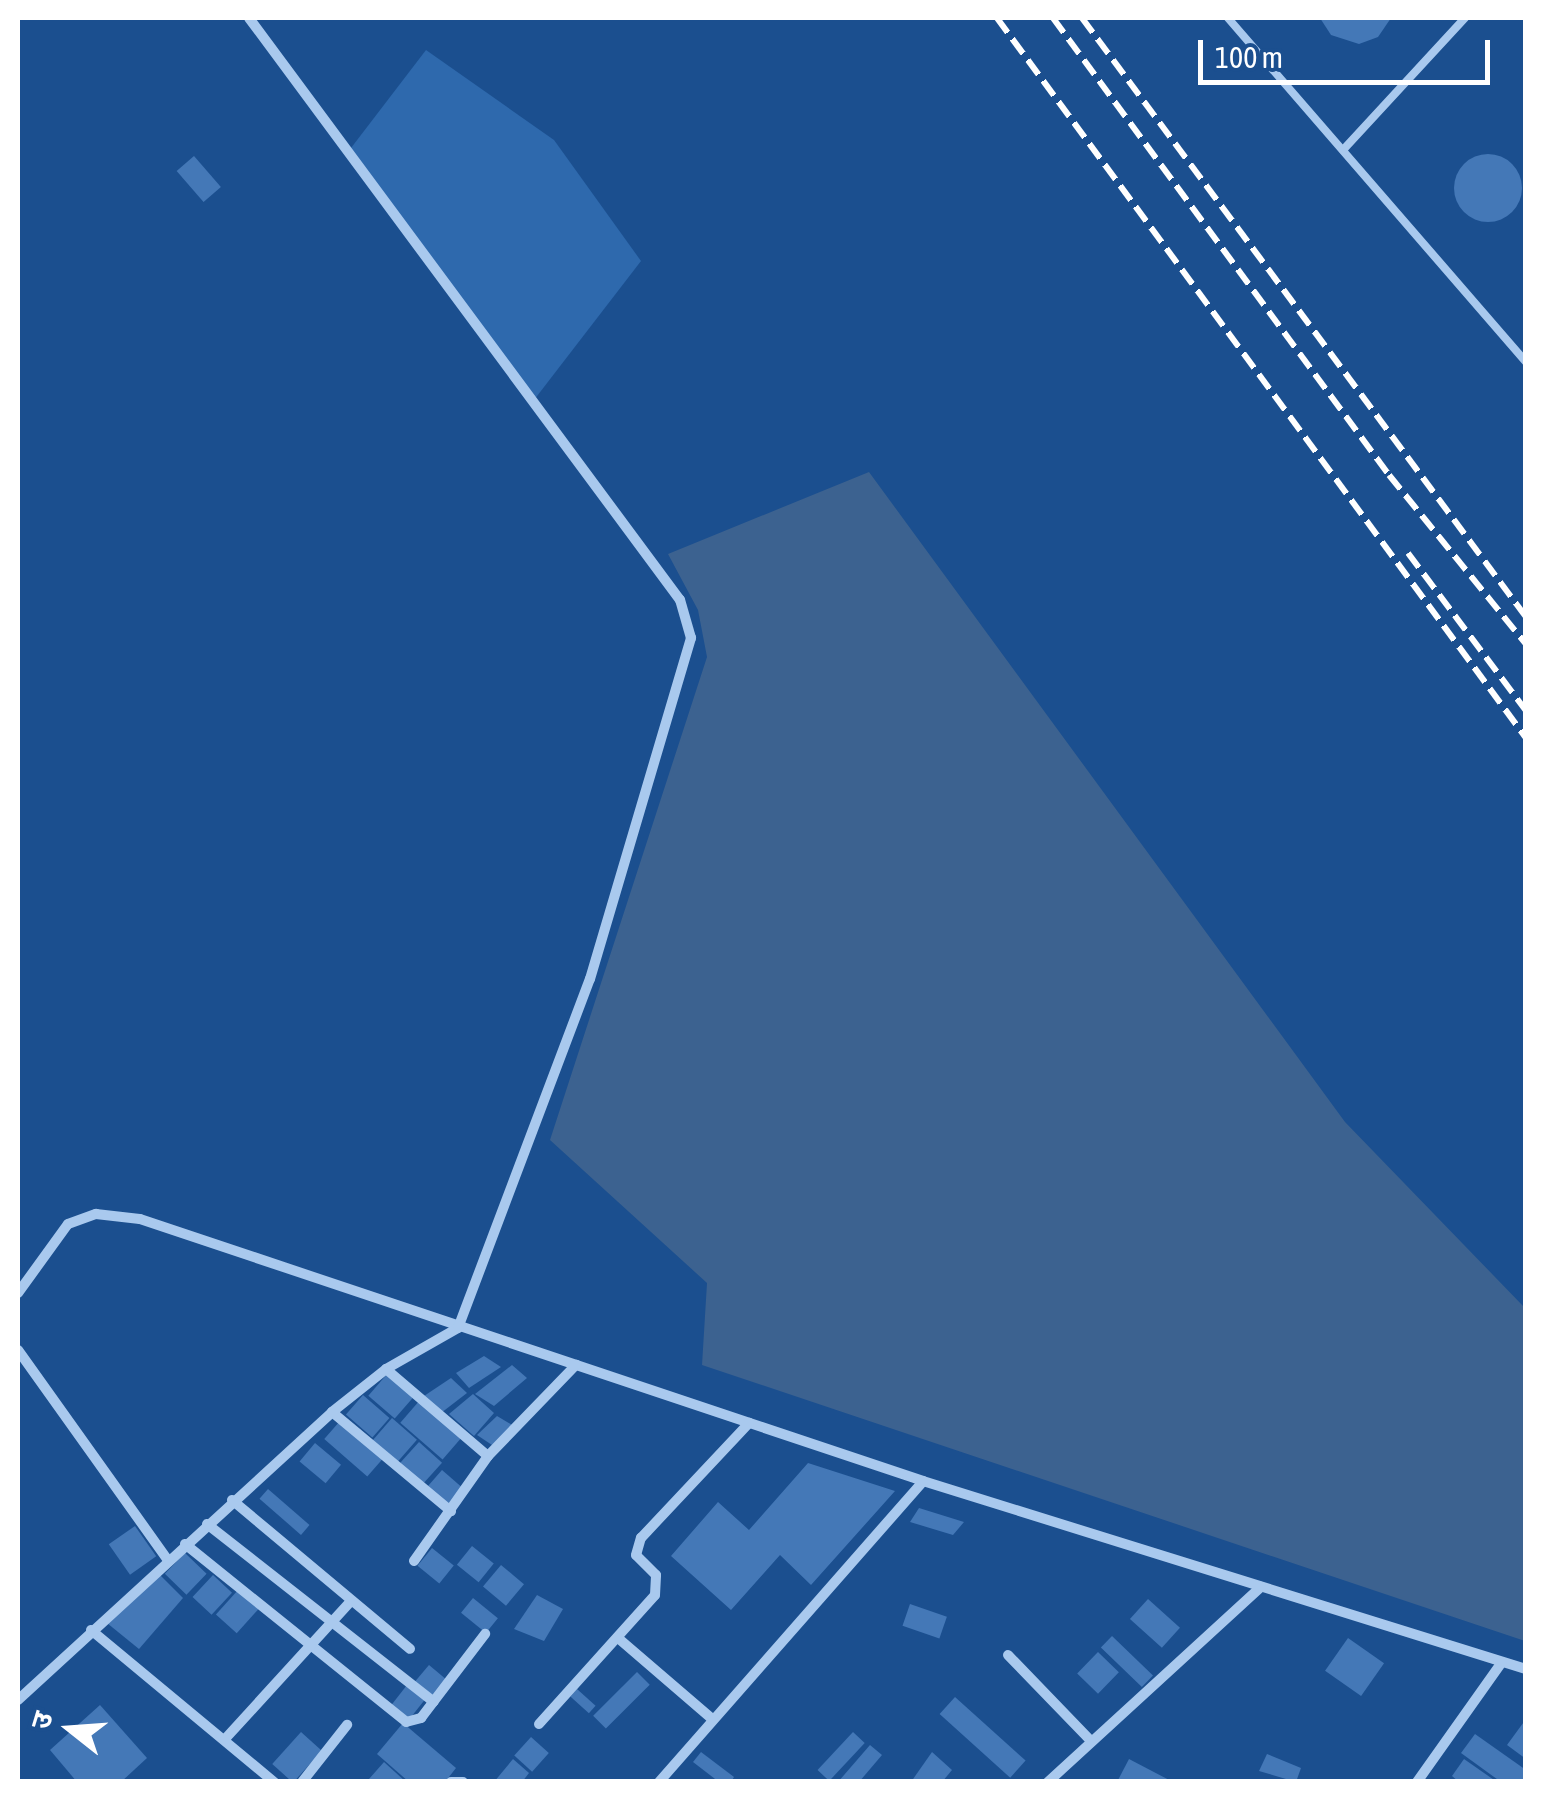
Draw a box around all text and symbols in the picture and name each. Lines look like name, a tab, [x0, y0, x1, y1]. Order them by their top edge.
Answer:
scale bar	[1203, 20, 1496, 82]
text: 100 m	[1215, 40, 1283, 74]
north arrow	[20, 1679, 120, 1779]
text: उ	[24, 1708, 59, 1733]

